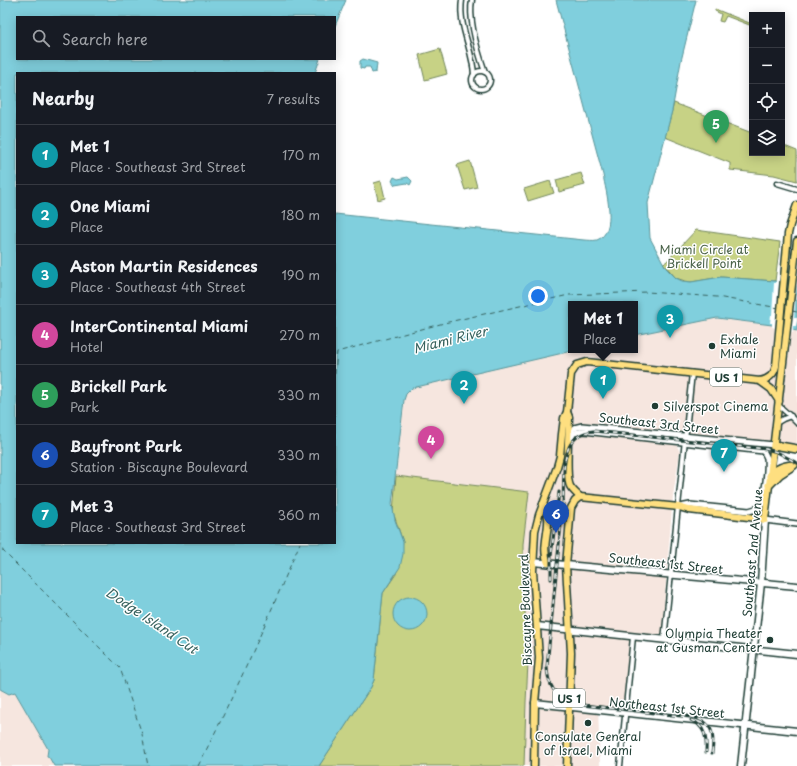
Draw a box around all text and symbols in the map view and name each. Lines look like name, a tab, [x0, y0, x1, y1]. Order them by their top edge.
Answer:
map controls	[749, 12, 785, 156]
button: +	[749, 12, 785, 48]
search box	[16, 16, 336, 60]
icon: search	[30, 27, 52, 49]
text: Search here	[62, 27, 148, 50]
button: −	[749, 48, 785, 84]
button: locate	[749, 84, 785, 120]
text: Nearby	[32, 85, 94, 111]
text: 7 results	[267, 89, 320, 108]
pin: 5	[703, 110, 729, 143]
button: layers	[749, 120, 785, 156]
text: Met 1	[70, 134, 110, 157]
text: 1	[42, 145, 48, 164]
text: 170 m	[282, 145, 320, 164]
text: Place · Southeast 3rd Street	[70, 157, 245, 176]
text: One Miami	[70, 194, 150, 217]
text: 2	[40, 205, 50, 224]
text: 180 m	[281, 205, 320, 224]
text: Place	[70, 217, 103, 236]
park label: Miami Circle at Brickell Point	[660, 240, 748, 272]
text: Aston Martin Residences	[70, 254, 258, 277]
text: 3	[41, 265, 49, 284]
text: 190 m	[281, 265, 320, 284]
text: Place · Southeast 4th Street	[70, 277, 245, 296]
your location	[528, 286, 548, 306]
popup	[568, 301, 638, 353]
pin: 3	[657, 305, 683, 338]
text: Met 1	[583, 306, 623, 329]
text: InterContinental Miami	[70, 314, 248, 337]
water label: Miami River	[411, 320, 491, 357]
text: 4	[41, 325, 49, 344]
text: 270 m	[279, 325, 320, 344]
text: Place	[583, 329, 616, 348]
place label: Exhale Miami	[720, 330, 759, 362]
text: Hotel	[70, 337, 103, 356]
marker: Exhale Miami	[707, 341, 717, 351]
pin: 1	[590, 366, 616, 399]
road number: US 1	[710, 368, 742, 386]
pin: 2	[451, 371, 477, 404]
text: Brickell Park	[70, 374, 167, 397]
text: 5	[41, 385, 49, 404]
text: 330 m	[277, 385, 320, 404]
text: Park	[70, 397, 99, 416]
place label: Silverspot Cinema	[663, 397, 769, 415]
marker: Silverspot Cinema	[650, 401, 660, 411]
street label: Southeast 3rd Street	[598, 408, 720, 438]
pin: 4	[418, 426, 444, 459]
text: Bayfront Park	[70, 434, 182, 457]
pin: 7	[711, 439, 737, 472]
text: 6	[40, 445, 50, 464]
text: 330 m	[277, 445, 320, 464]
text: Station · Biscayne Boulevard	[70, 457, 248, 476]
street label: Southeast 2nd Avenue	[737, 488, 767, 618]
text: Met 3	[70, 494, 114, 517]
pin: 6	[543, 500, 569, 533]
text: 7	[41, 505, 49, 524]
text: 360 m	[277, 505, 320, 524]
text: Place · Southeast 3rd Street	[70, 517, 245, 536]
street label: Southeast 1st Street	[608, 548, 724, 578]
street label: Biscayne Boulevard	[514, 553, 536, 666]
water label: Dodge Island Cut	[102, 582, 203, 659]
place label: Olympia Theater at Gusman Center	[656, 624, 762, 656]
marker: Olympia Theater at Gusman Center	[765, 635, 775, 645]
road number: US 1	[553, 689, 585, 707]
street label: Northeast 1st Street	[608, 692, 726, 722]
marker: Consulate General of Israel, Miami	[583, 718, 593, 728]
place label: Consulate General of Israel, Miami	[535, 727, 641, 759]

